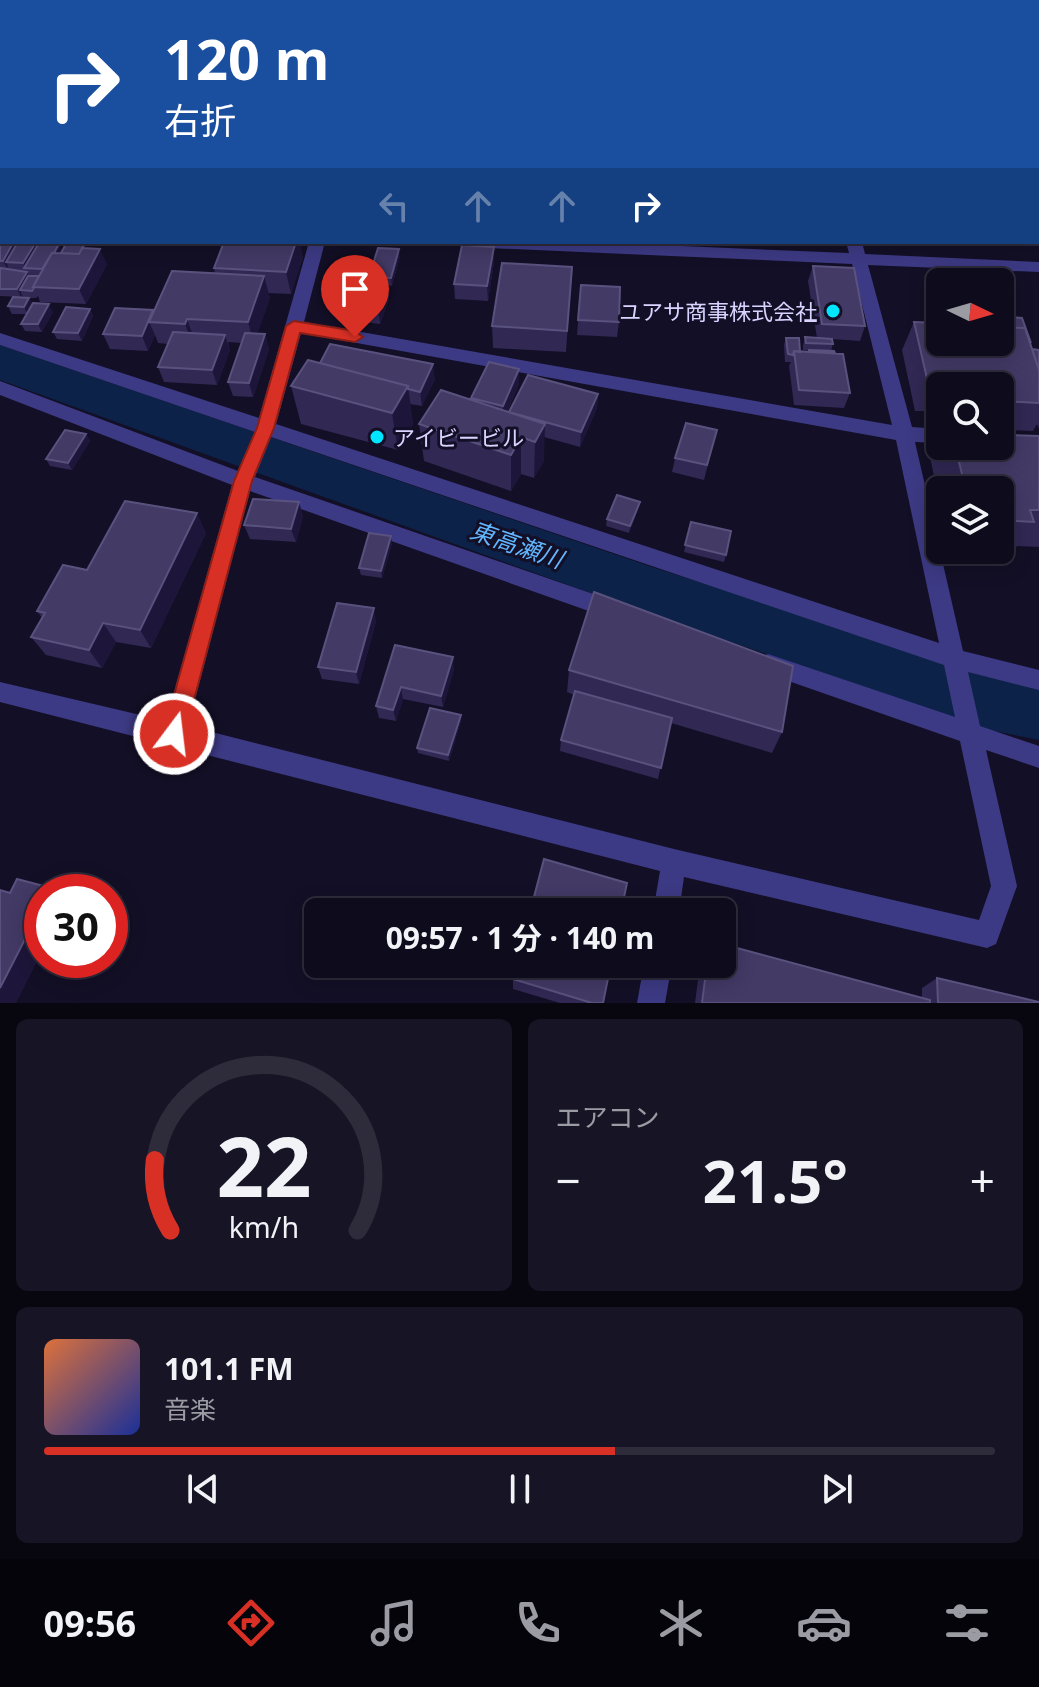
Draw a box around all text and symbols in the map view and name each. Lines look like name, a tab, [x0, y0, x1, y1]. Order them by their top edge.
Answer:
text: 120 m	[164, 20, 329, 96]
icon: right	[32, 32, 136, 136]
text: 右折	[164, 96, 236, 145]
icon: left	[372, 184, 416, 228]
icon: ahead	[456, 184, 500, 228]
icon: ahead	[540, 184, 584, 228]
icon: right	[624, 184, 668, 228]
pin	[321, 255, 389, 337]
icon: arrive	[333, 267, 377, 311]
north arrow	[926, 268, 1014, 356]
map controls	[926, 268, 1014, 564]
place label: ユアサ商事株式会社	[619, 296, 817, 326]
marker: ユアサ商事株式会社	[824, 302, 842, 320]
button: search	[926, 372, 1014, 460]
place label: アイビービル	[393, 422, 524, 452]
marker: アイビービル	[368, 428, 386, 446]
button: layers	[926, 476, 1014, 564]
water label: 東高瀬川	[466, 513, 571, 576]
position arrow	[132, 692, 216, 776]
speed limit sign: 30	[24, 874, 128, 978]
text: 09:57 · 1 分 · 140 m	[386, 917, 654, 958]
text: エアコン	[556, 1099, 660, 1135]
text: 22	[216, 1108, 311, 1221]
text: 21.5°	[703, 1139, 848, 1221]
text: −	[556, 1150, 581, 1210]
text: +	[970, 1150, 995, 1210]
text: km/h	[229, 1207, 299, 1246]
text: 101.1 FM	[164, 1348, 294, 1389]
text: 音楽	[164, 1391, 216, 1427]
icon: previous	[181, 1467, 225, 1511]
icon: pause	[498, 1467, 542, 1511]
icon: next	[815, 1467, 859, 1511]
icon: directions	[223, 1595, 279, 1651]
icon: music	[366, 1595, 422, 1651]
icon: phone	[510, 1595, 566, 1651]
icon: climate	[653, 1595, 709, 1651]
icon: car	[796, 1595, 852, 1651]
icon: filters	[939, 1595, 995, 1651]
text: 09:56	[44, 1599, 136, 1648]

